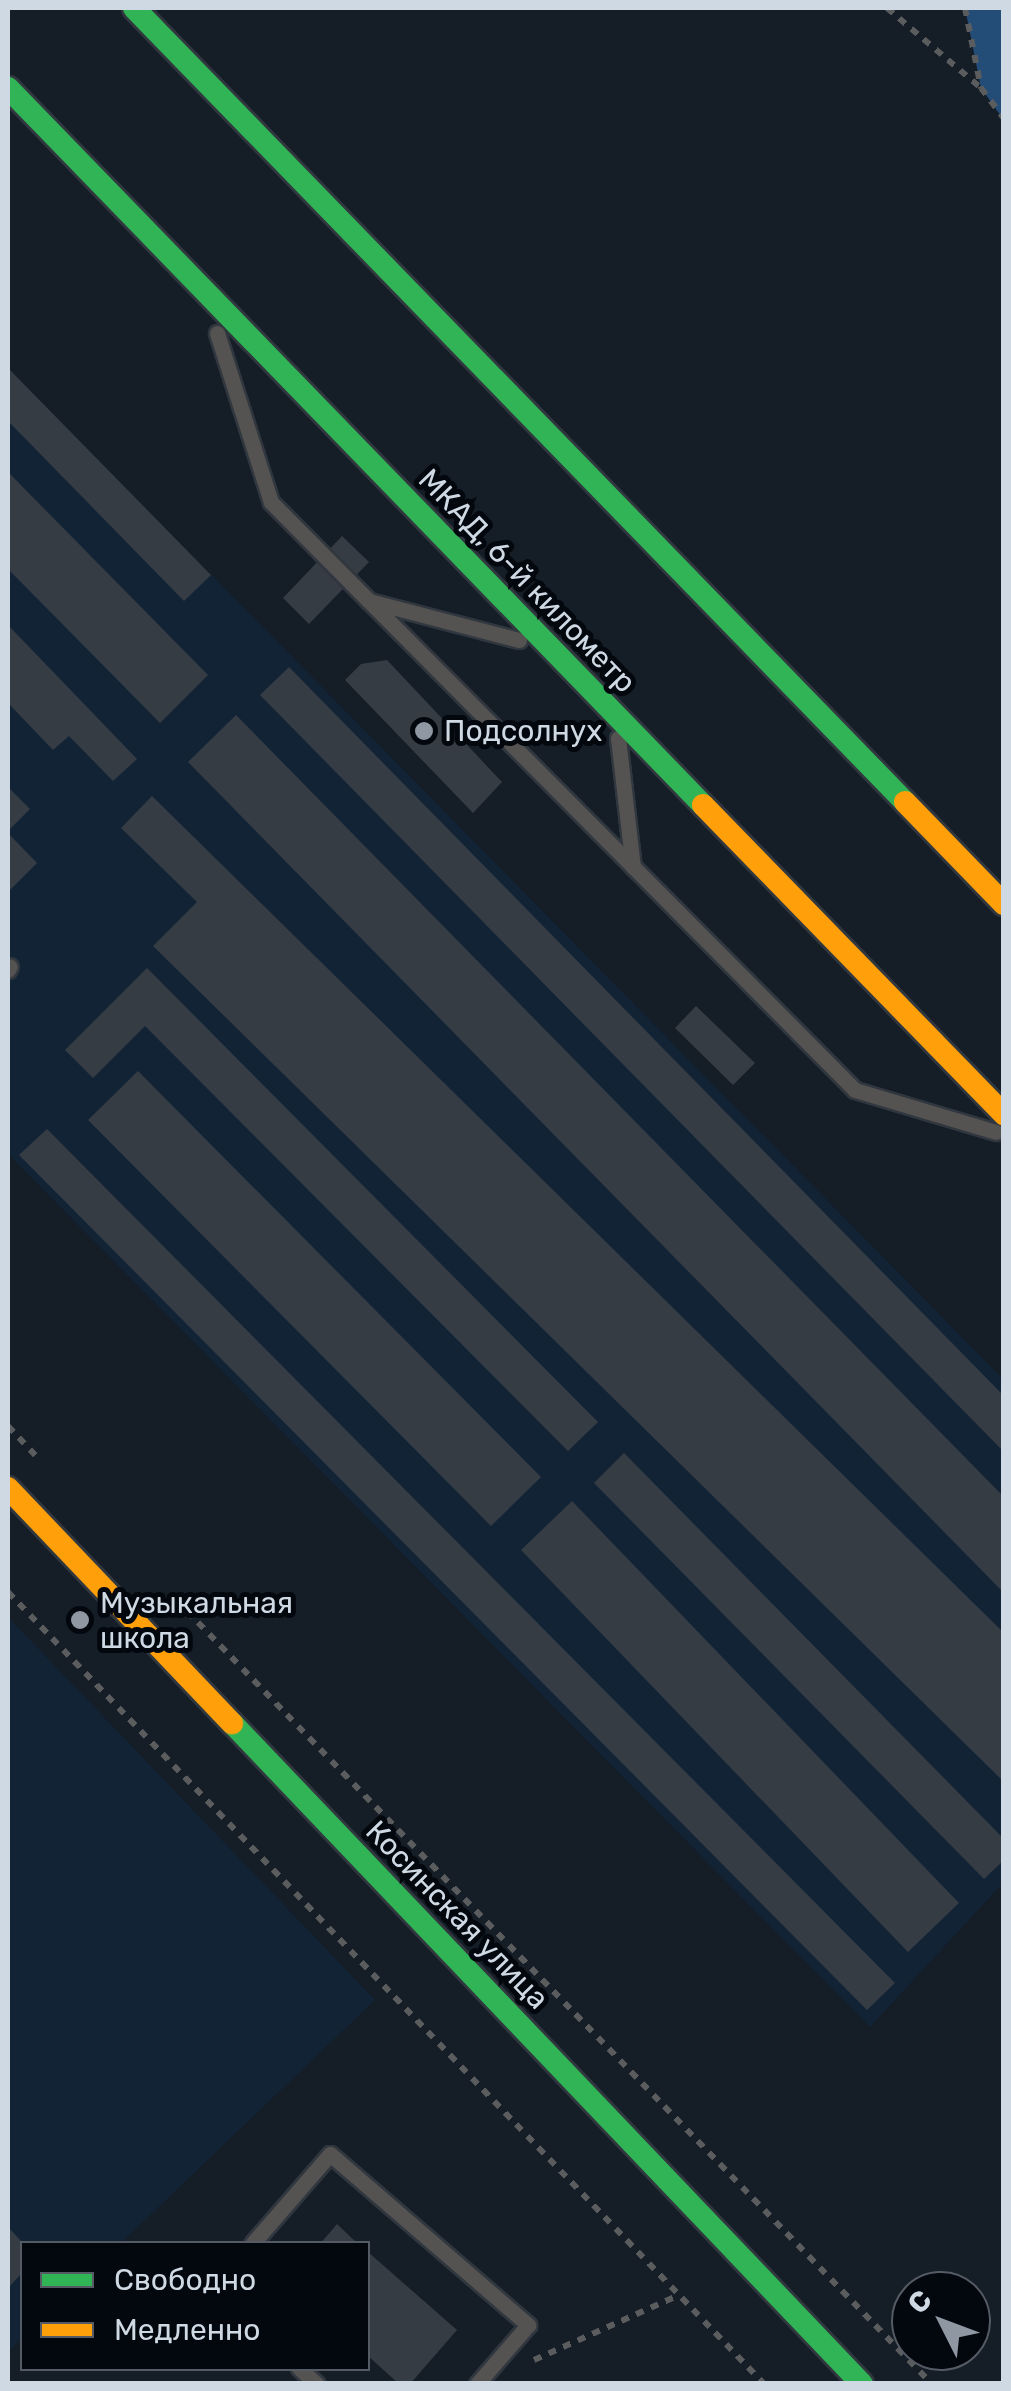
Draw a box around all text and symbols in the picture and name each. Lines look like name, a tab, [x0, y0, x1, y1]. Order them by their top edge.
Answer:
street label: МКАД, 6-й километр	[411, 462, 643, 700]
place label: Подсолнух	[444, 713, 602, 749]
marker: Подсолнух	[413, 720, 435, 742]
place label: Музыкальная школа	[100, 1585, 293, 1656]
marker: Музыкальная школа	[69, 1609, 91, 1631]
street label: Косинская улица	[358, 1813, 556, 2017]
legend	[20, 2241, 370, 2371]
text: Свободно	[114, 2262, 256, 2298]
north arrow	[891, 2271, 991, 2371]
text: С	[901, 2284, 939, 2320]
text: Медленно	[114, 2312, 261, 2348]

